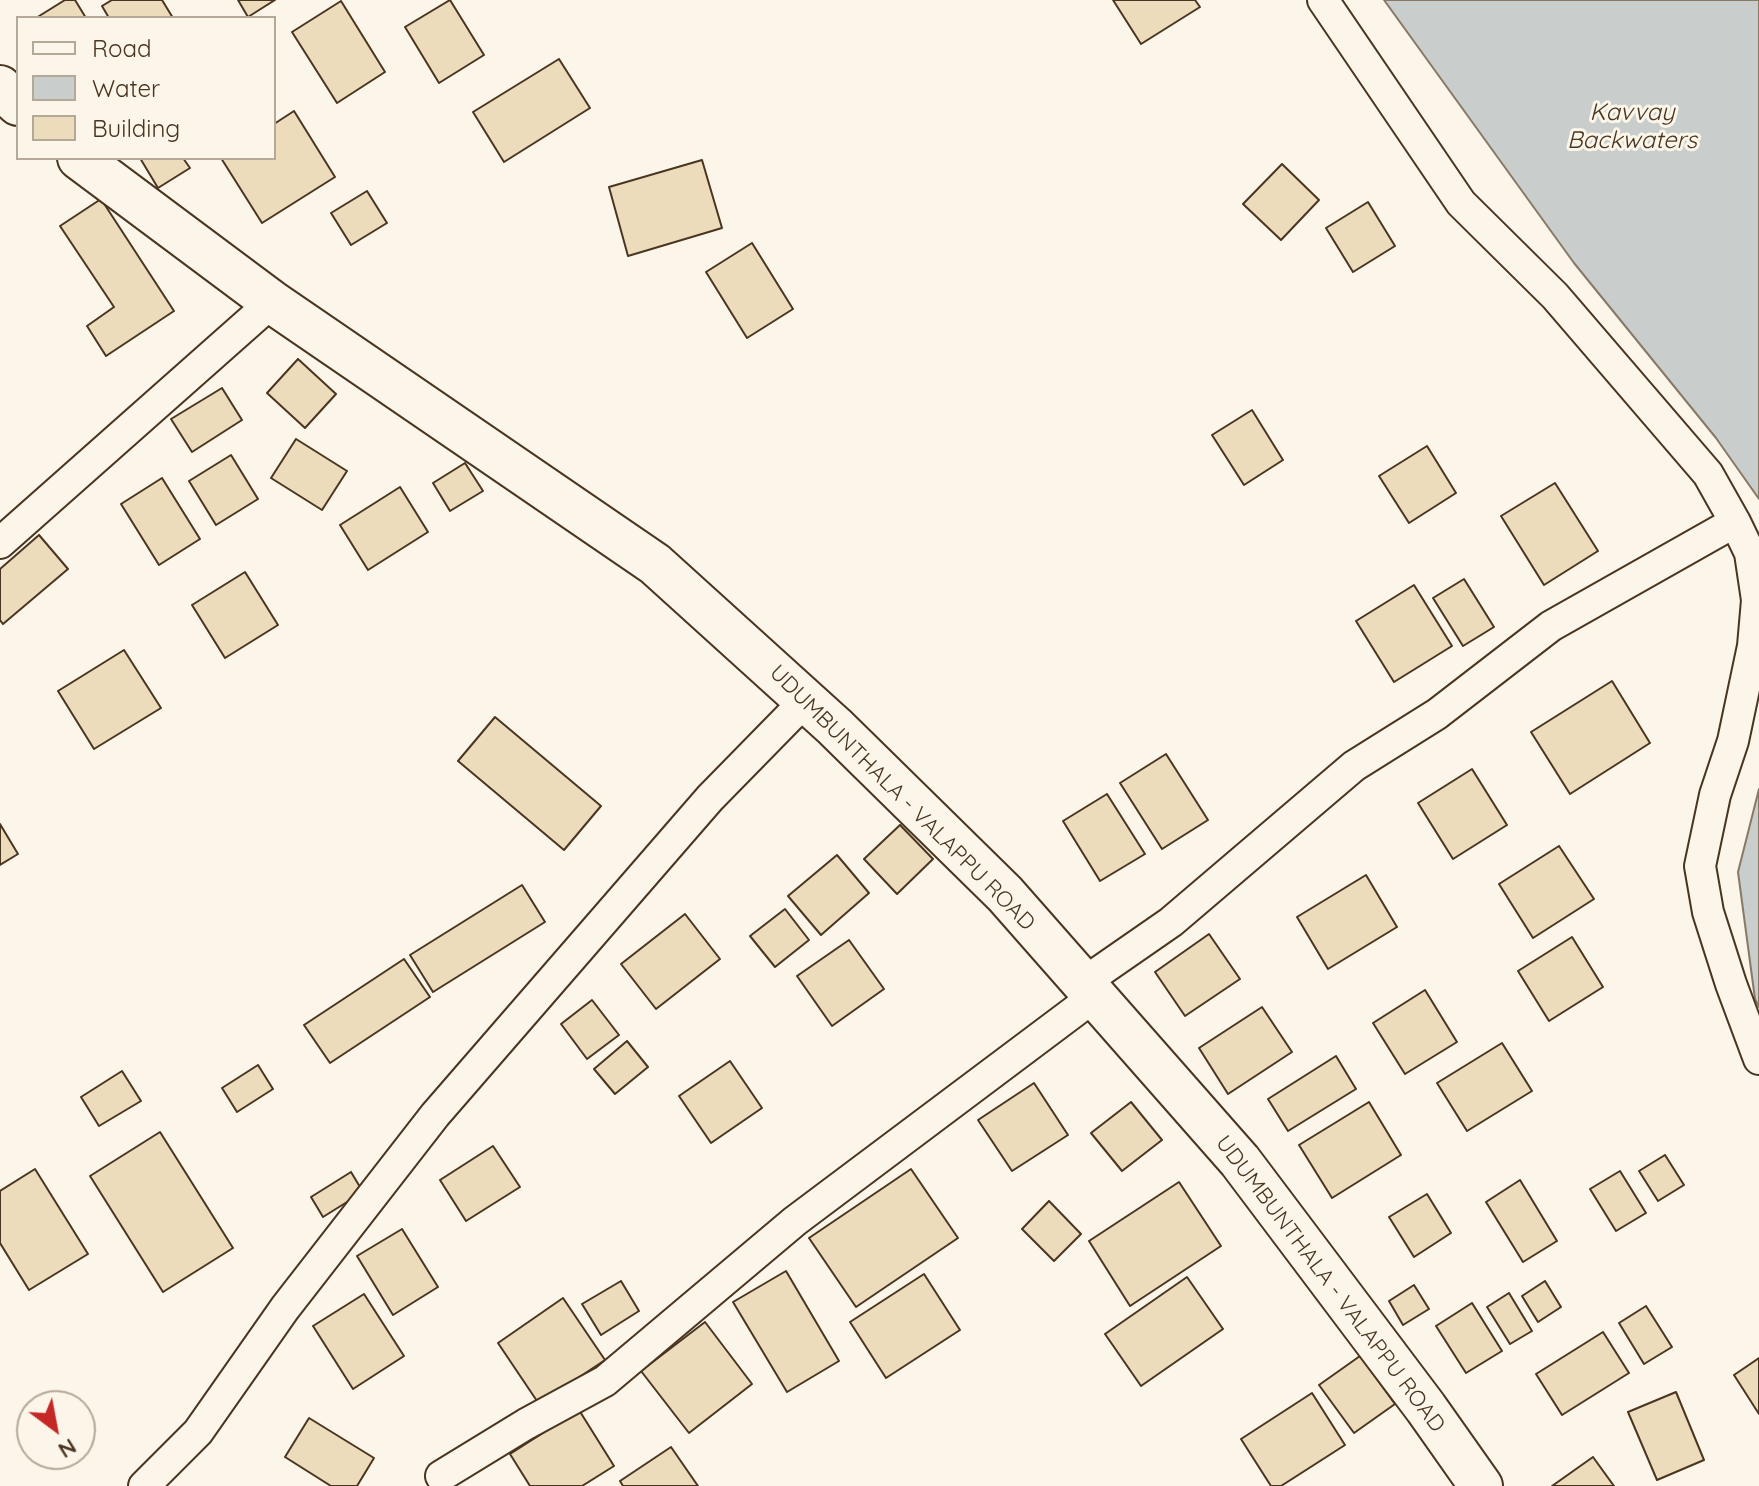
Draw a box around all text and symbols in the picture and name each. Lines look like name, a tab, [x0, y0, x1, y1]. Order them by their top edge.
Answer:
legend	[16, 16, 276, 160]
text: Road	[92, 33, 152, 63]
text: Water	[92, 73, 160, 103]
water label: Kavvay Backwaters	[1567, 99, 1697, 155]
text: Building	[92, 113, 180, 143]
street label: UDUMBUNTHALA - VALAPPU ROAD	[764, 660, 1040, 936]
street label: UDUMBUNTHALA - VALAPPU ROAD	[1210, 1130, 1450, 1438]
north arrow	[16, 1390, 96, 1470]
text: N	[53, 1432, 82, 1465]

